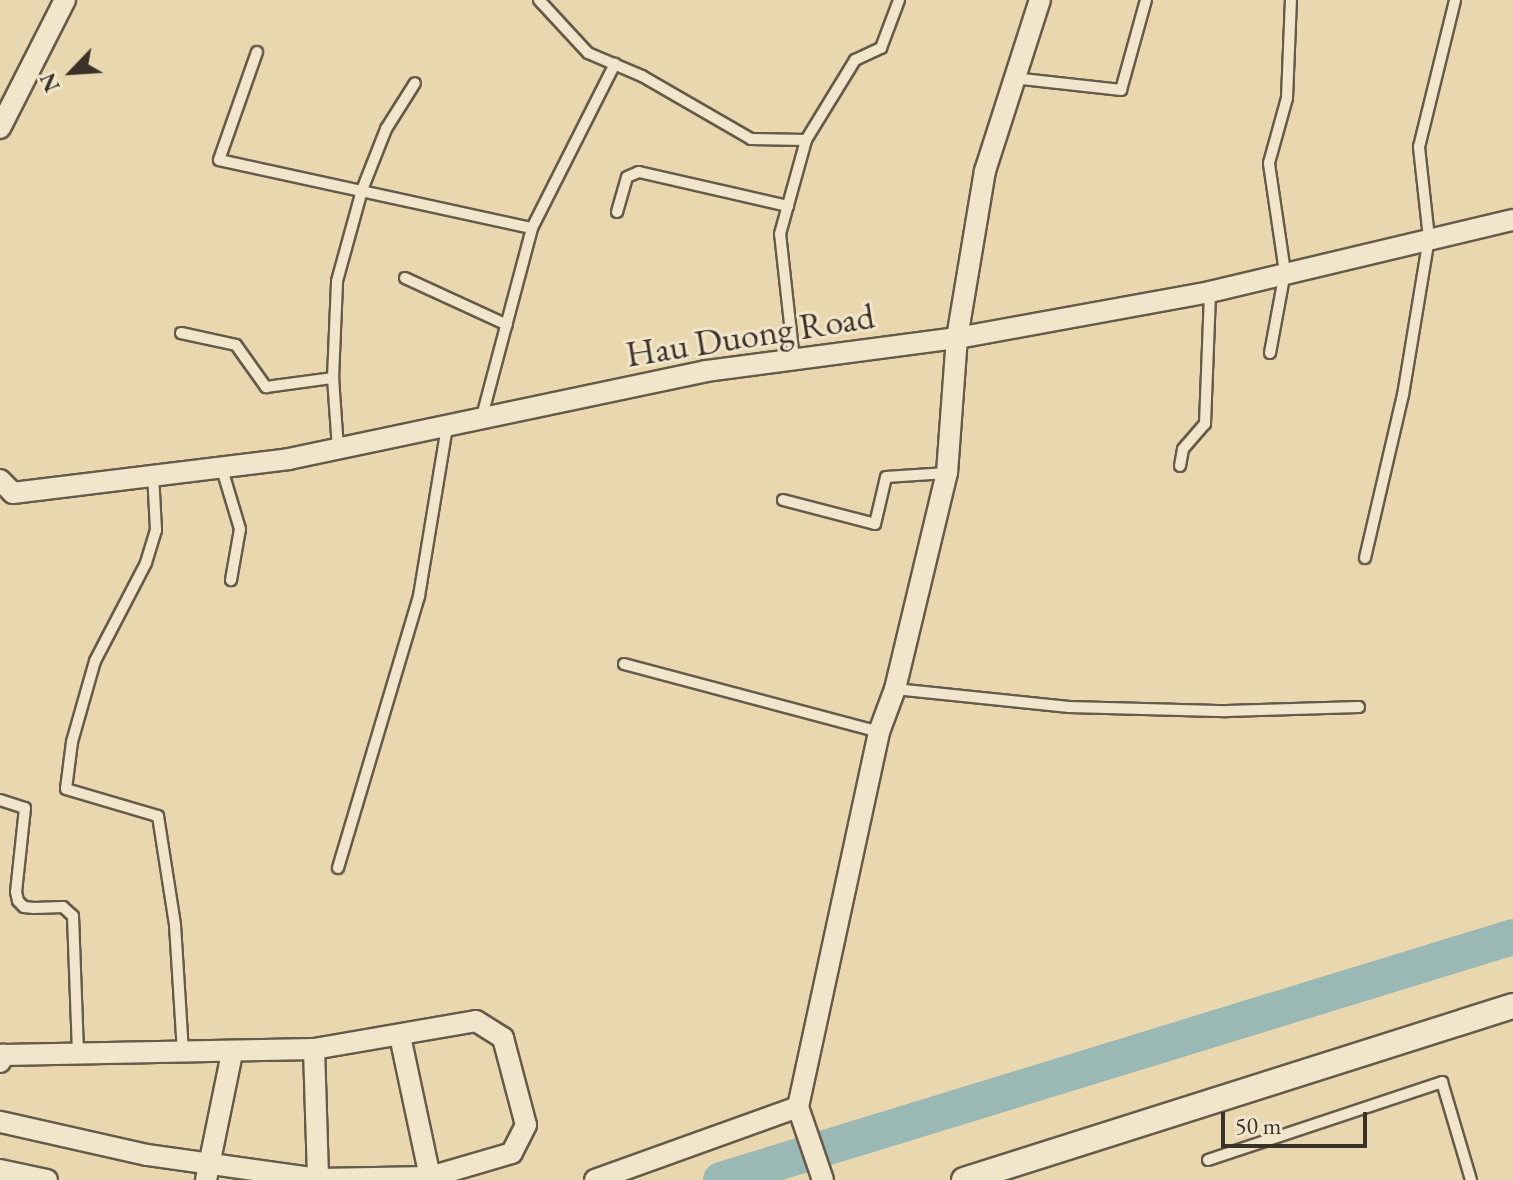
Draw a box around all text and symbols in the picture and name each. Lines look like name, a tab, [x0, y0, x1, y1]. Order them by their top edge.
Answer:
north arrow	[32, 32, 112, 112]
text: N	[33, 68, 67, 97]
street label: Hau Duong Road	[623, 294, 877, 376]
scale bar	[1225, 1096, 1371, 1146]
text: 50 m	[1235, 1110, 1282, 1141]

